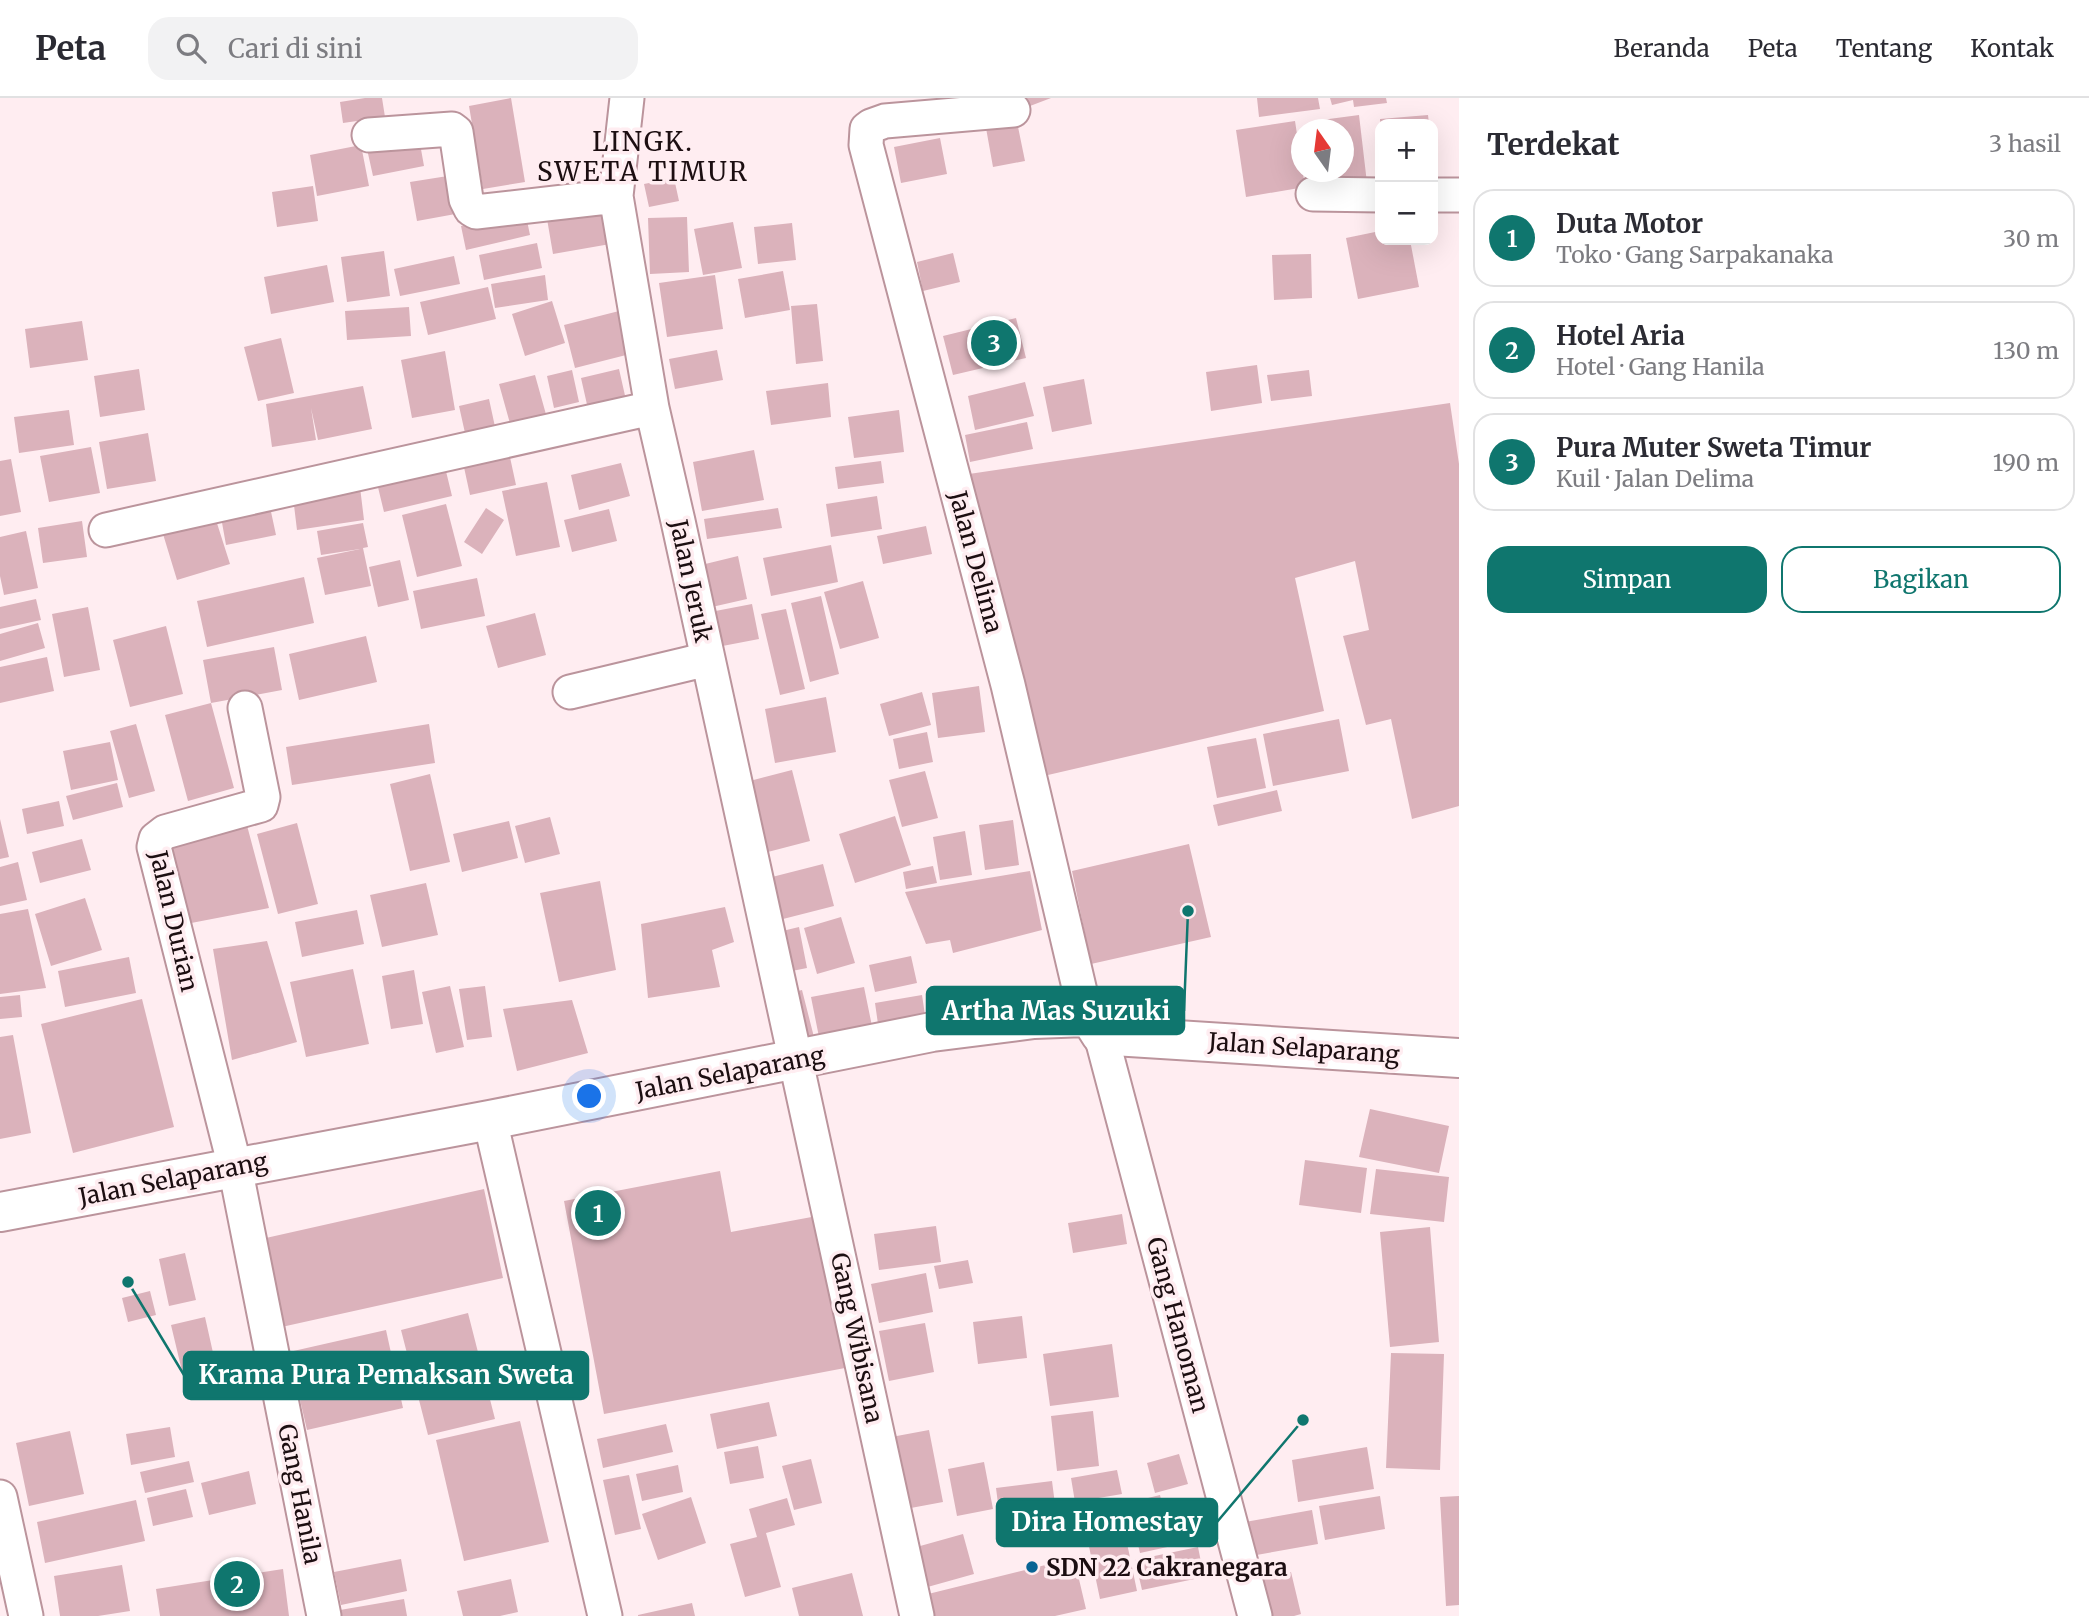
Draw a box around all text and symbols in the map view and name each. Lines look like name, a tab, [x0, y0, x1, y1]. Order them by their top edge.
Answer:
search box	[148, 17, 638, 80]
text: Peta	[35, 28, 106, 69]
icon: search	[172, 29, 210, 67]
text: Cari di sini	[228, 32, 362, 65]
text: Beranda	[1614, 33, 1710, 64]
text: Peta	[1748, 33, 1798, 64]
text: Tentang	[1836, 33, 1932, 64]
text: Kontak	[1970, 33, 2054, 64]
north arrow	[1291, 119, 1354, 182]
map controls	[1375, 119, 1438, 245]
button: +	[1375, 119, 1438, 182]
district label: LINGK. SWETA TIMUR	[537, 125, 749, 188]
text: Terdekat	[1487, 125, 1620, 163]
text: 3 hasil	[1989, 129, 2061, 158]
button: −	[1375, 182, 1438, 245]
text: Duta Motor	[1556, 207, 1703, 240]
text: 1	[1507, 224, 1517, 253]
text: 30 m	[2003, 224, 2059, 253]
text: Toko · Gang Sarpakanaka	[1556, 240, 1834, 269]
pin: 3	[971, 317, 1017, 369]
text: Hotel Aria	[1556, 319, 1685, 352]
text: 2	[1505, 336, 1519, 365]
text: 130 m	[1993, 336, 2059, 365]
text: Hotel · Gang Hanila	[1556, 352, 1765, 381]
text: Pura Muter Sweta Timur	[1556, 431, 1871, 464]
text: 3	[1505, 448, 1519, 477]
text: 190 m	[1993, 448, 2059, 477]
text: Kuil · Jalan Delima	[1556, 464, 1754, 493]
street label: Jalan Delima	[942, 486, 1010, 637]
street label: Jalan Jeruk	[663, 516, 719, 646]
button: Simpan	[1487, 546, 1767, 613]
button: Bagikan	[1781, 546, 2061, 613]
street label: Jalan Durian	[143, 847, 205, 995]
callout: Artha Mas Suzuki	[927, 987, 1184, 1034]
text: Artha Mas Suzuki	[941, 994, 1170, 1027]
street label: Jalan Selaparang	[1206, 1026, 1401, 1070]
street label: Jalan Selaparang	[632, 1039, 827, 1107]
your location	[572, 1079, 606, 1113]
street label: Jalan Selaparang	[75, 1145, 270, 1213]
pin: 1	[575, 1187, 621, 1239]
street label: Gang Hanoman	[1140, 1234, 1216, 1416]
street label: Gang Wibisana	[824, 1250, 890, 1426]
callout: Krama Pura Pemaksan Sweta	[184, 1352, 588, 1399]
text: Krama Pura Pemaksan Sweta	[198, 1358, 574, 1391]
street label: Gang Hanila	[271, 1421, 329, 1567]
callout: Dira Homestay	[997, 1499, 1217, 1546]
text: Dira Homestay	[1011, 1505, 1203, 1538]
place label: SDN 22 Cakranegara	[1046, 1552, 1288, 1583]
pin: 2	[214, 1558, 260, 1610]
marker: SDN 22 Cakranegara	[1024, 1559, 1040, 1575]

